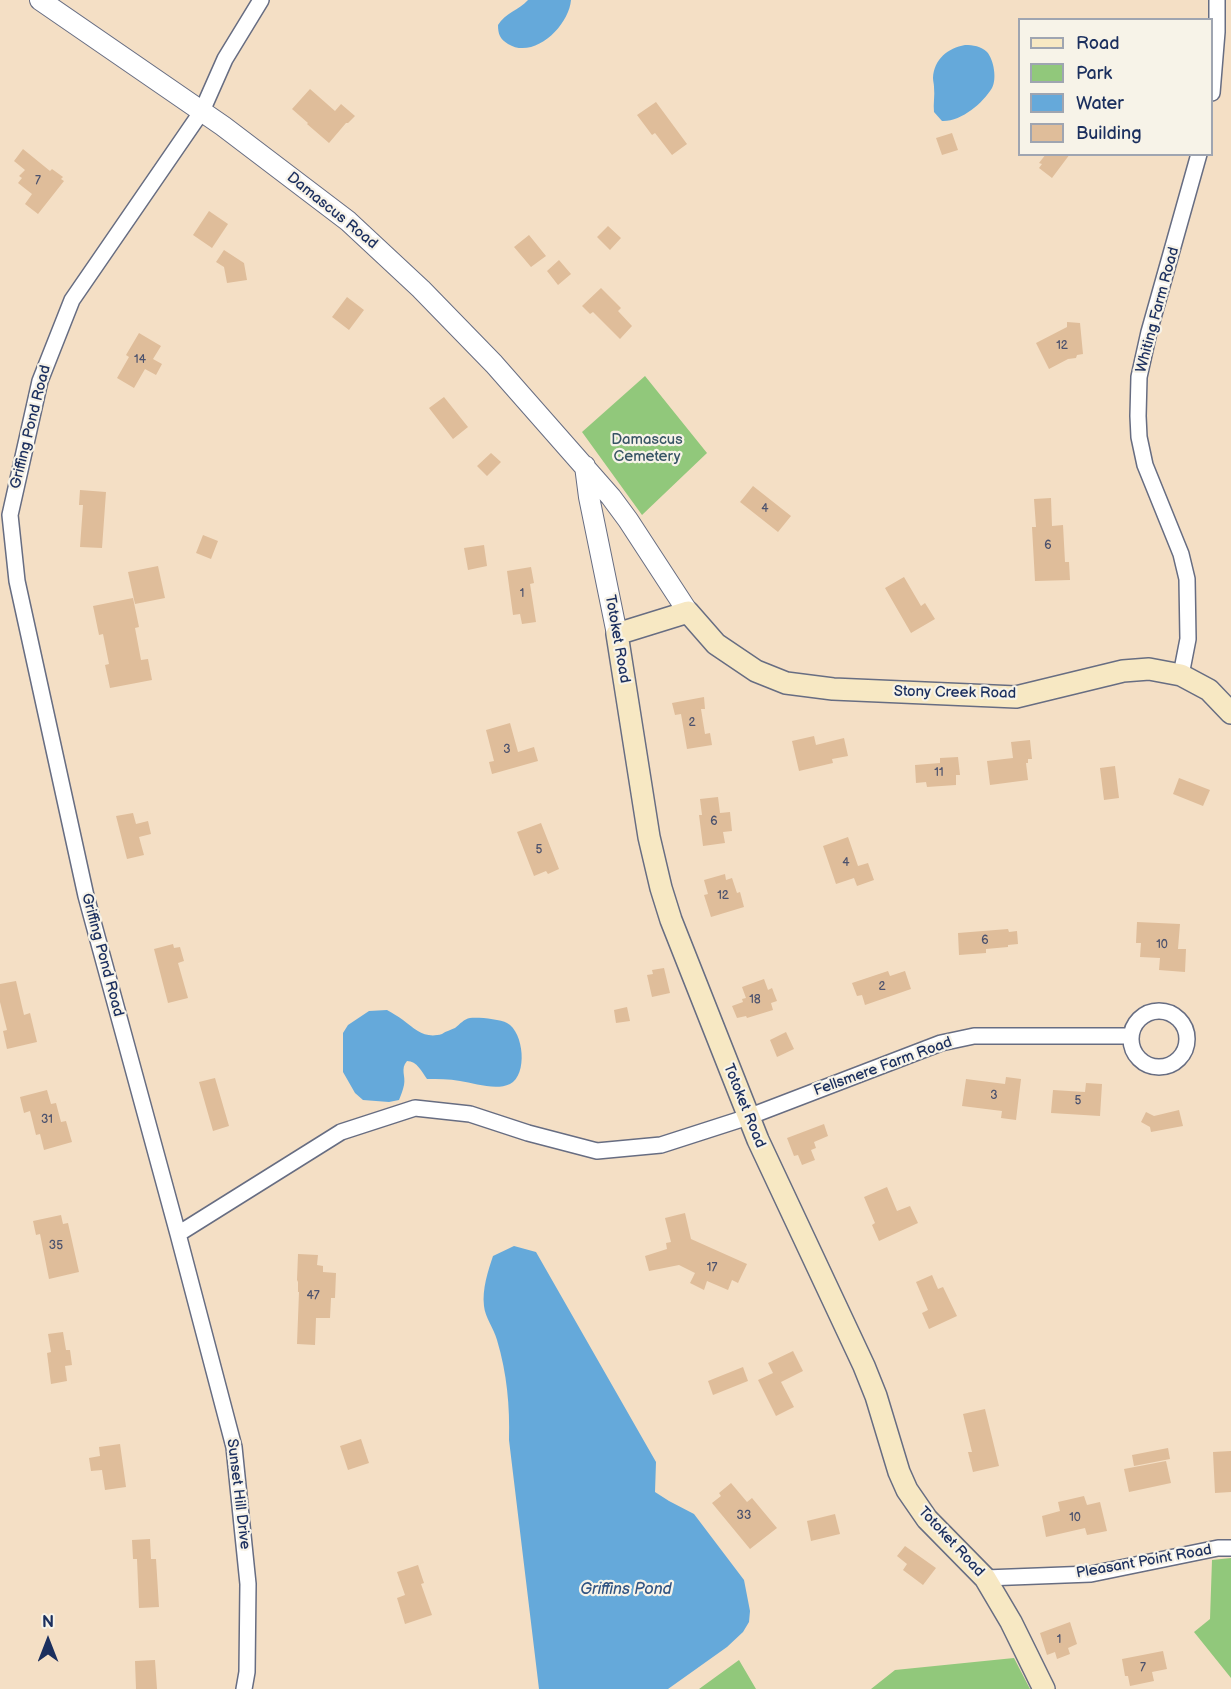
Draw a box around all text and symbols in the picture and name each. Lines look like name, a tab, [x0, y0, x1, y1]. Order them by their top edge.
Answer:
legend	[1018, 18, 1213, 156]
text: Road	[1076, 33, 1120, 54]
text: Park	[1076, 63, 1112, 84]
text: Water	[1076, 93, 1124, 114]
text: Building	[1076, 123, 1142, 144]
street label: Damascus Road	[283, 169, 381, 253]
house number: 7	[35, 174, 41, 188]
street label: Whiting Farm Road	[1133, 245, 1183, 375]
house number: 12	[1056, 339, 1068, 353]
house number: 14	[134, 353, 146, 367]
street label: Griffing Pond Road	[7, 363, 55, 491]
park label: Damascus Cemetery	[611, 431, 683, 466]
house number: 4	[761, 502, 769, 516]
house number: 6	[1044, 539, 1052, 553]
house number: 1	[520, 587, 524, 601]
street label: Totoket Road	[600, 593, 634, 685]
street label: Stony Creek Road	[894, 683, 1016, 703]
house number: 2	[688, 716, 696, 730]
house number: 3	[503, 743, 511, 757]
house number: 11	[934, 766, 944, 780]
house number: 6	[710, 815, 718, 829]
house number: 5	[536, 843, 542, 857]
house number: 4	[842, 856, 850, 870]
house number: 12	[717, 889, 729, 903]
street label: Griffing Pond Road	[77, 891, 127, 1019]
house number: 6	[981, 934, 989, 948]
house number: 10	[1156, 938, 1168, 952]
house number: 2	[878, 980, 886, 994]
house number: 18	[749, 993, 761, 1007]
street label: Fellsmere Farm Road	[811, 1034, 955, 1100]
street label: Totoket Road	[719, 1061, 769, 1151]
house number: 3	[990, 1089, 998, 1103]
house number: 5	[1075, 1094, 1081, 1108]
house number: 31	[41, 1113, 53, 1127]
house number: 35	[49, 1239, 63, 1253]
house number: 17	[707, 1261, 717, 1275]
house number: 47	[306, 1289, 320, 1303]
street label: Sunset Hill Drive	[222, 1438, 254, 1550]
street label: Totoket Road	[914, 1503, 988, 1581]
house number: 33	[737, 1509, 751, 1523]
house number: 10	[1069, 1511, 1081, 1525]
street label: Pleasant Point Road	[1075, 1541, 1213, 1583]
water label: Griffins Pond	[580, 1580, 672, 1600]
north arrow	[18, 1611, 78, 1671]
text: N	[42, 1613, 54, 1632]
house number: 1	[1057, 1633, 1061, 1647]
house number: 7	[1140, 1661, 1146, 1675]

